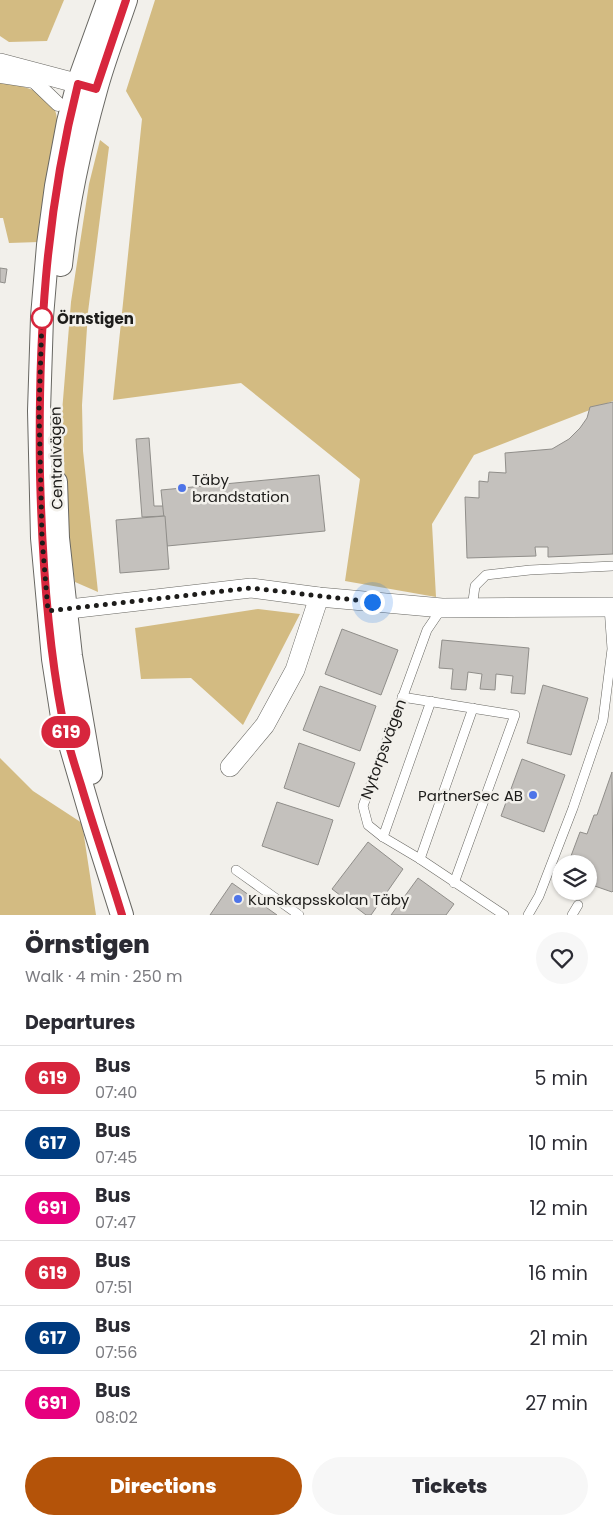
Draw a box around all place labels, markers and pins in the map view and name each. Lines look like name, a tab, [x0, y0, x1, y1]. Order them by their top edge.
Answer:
marker: Örnstigen	[31, 307, 53, 329]
place label: Örnstigen	[57, 308, 134, 329]
place label: Täby brandstation	[192, 469, 289, 507]
marker: Täby brandstation	[176, 482, 188, 494]
place label: PartnerSec AB	[418, 785, 523, 806]
marker: PartnerSec AB	[527, 789, 539, 801]
place label: Kunskapsskolan Täby	[248, 889, 410, 910]
marker: Kunskapsskolan Täby	[232, 893, 244, 905]

